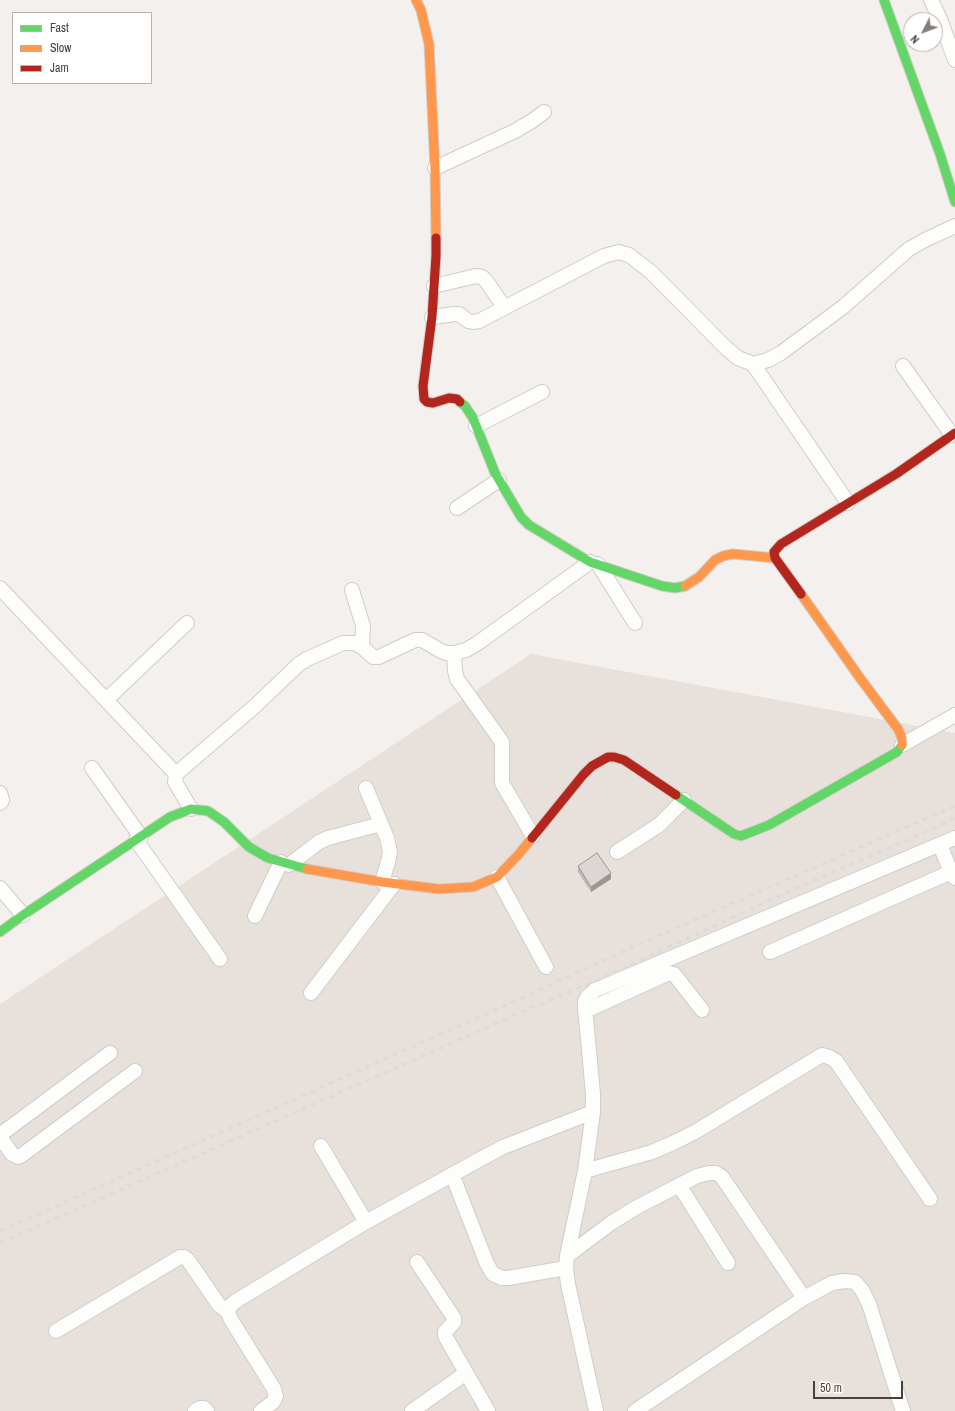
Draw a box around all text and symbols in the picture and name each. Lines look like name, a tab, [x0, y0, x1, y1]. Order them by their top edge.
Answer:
legend	[12, 12, 152, 84]
north arrow	[903, 12, 943, 52]
text: Fast	[50, 20, 69, 36]
text: N	[907, 32, 922, 46]
text: Slow	[50, 40, 71, 56]
text: Jam	[50, 60, 69, 76]
scale bar	[815, 1373, 905, 1399]
text: 50 m	[820, 1380, 842, 1396]

